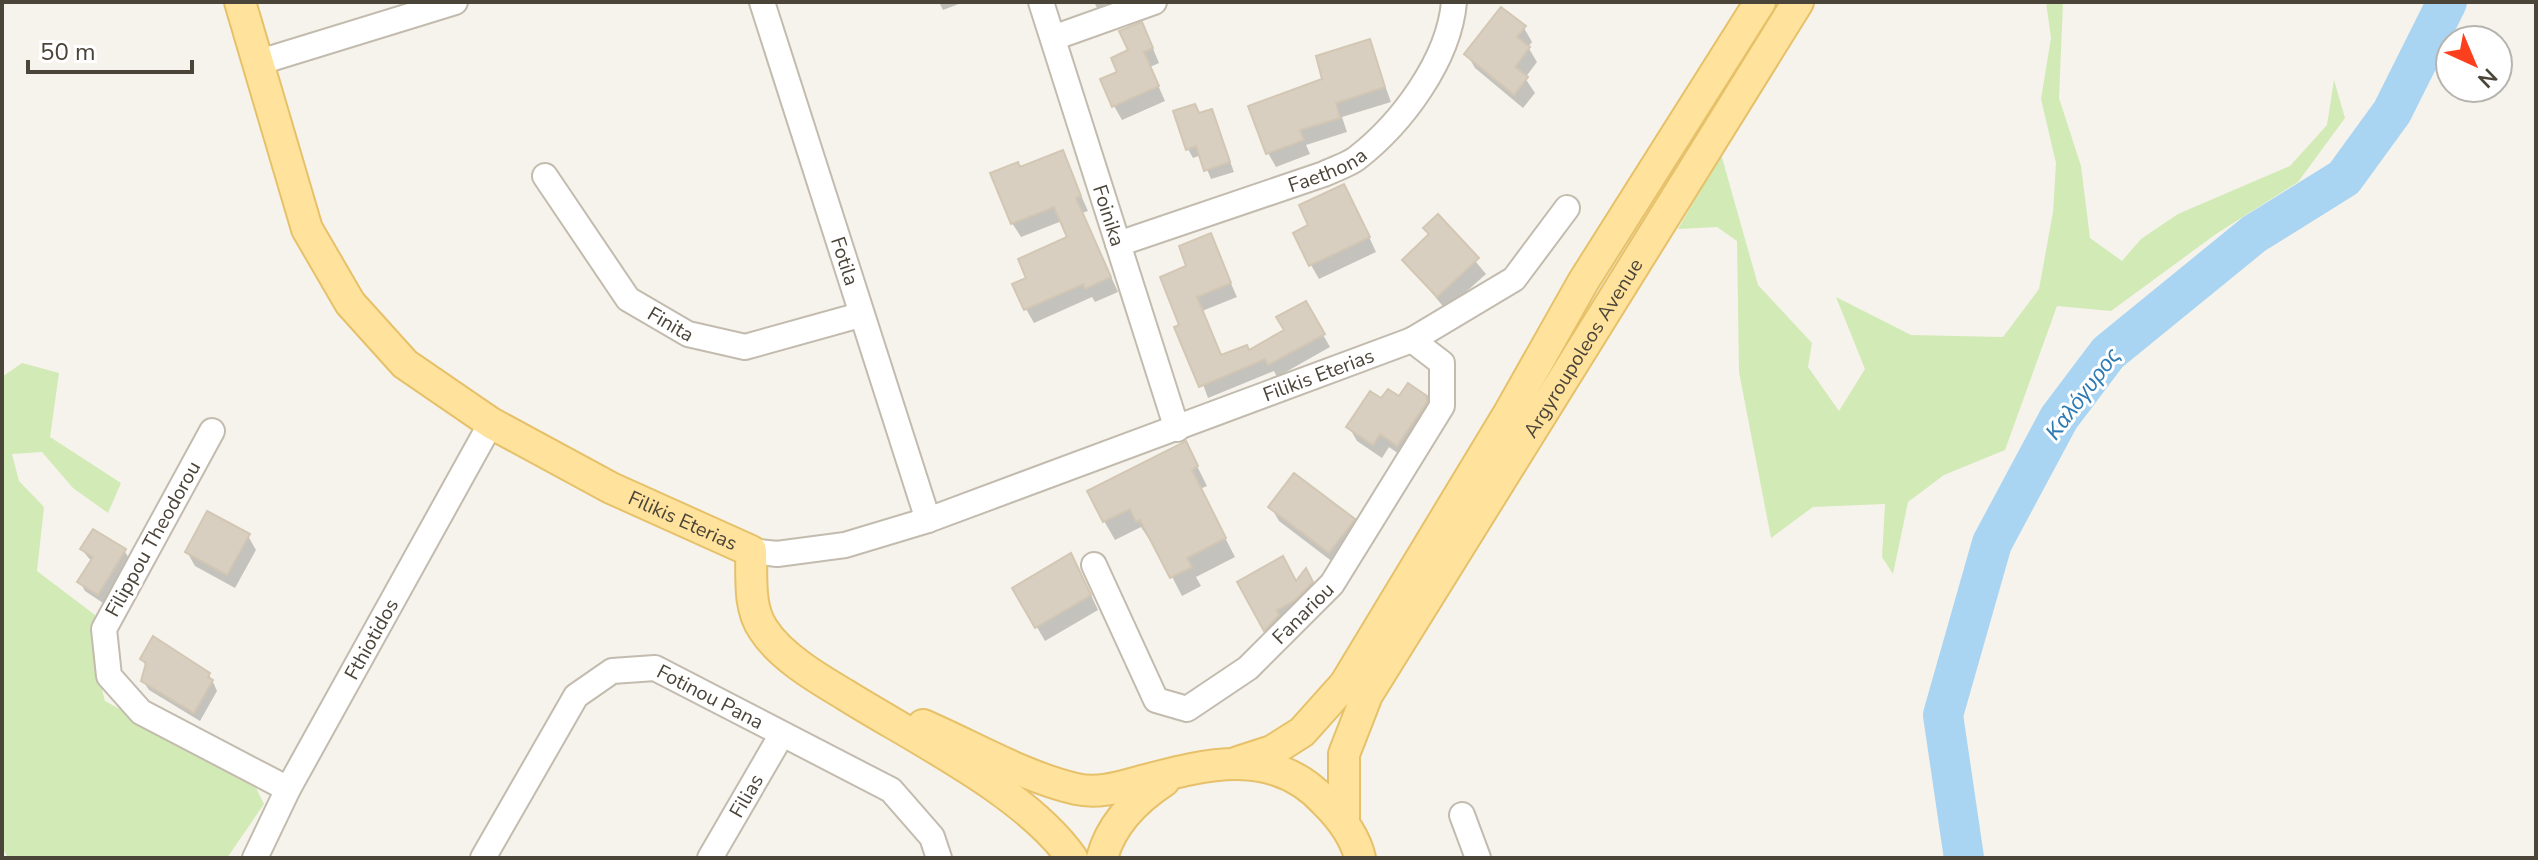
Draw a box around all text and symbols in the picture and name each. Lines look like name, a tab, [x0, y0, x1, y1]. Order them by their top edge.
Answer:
scale bar	[28, 24, 192, 74]
north arrow	[2434, 24, 2514, 104]
text: 50 m	[40, 36, 96, 68]
text: N	[2471, 61, 2504, 94]
street label: Faethona	[1284, 142, 1373, 199]
street label: Foinika	[1087, 181, 1131, 249]
street label: Fotila	[825, 233, 865, 289]
street label: Argyroupoleos Avenue	[1517, 253, 1649, 443]
street label: Finita	[643, 300, 699, 348]
street label: Filikis Eterias	[1259, 342, 1378, 408]
water label: Καλόγυρος	[2039, 342, 2128, 446]
street label: Filippou Theodorou	[99, 456, 207, 622]
street label: Filikis Eterias	[624, 484, 742, 557]
street label: Fanariou	[1266, 576, 1340, 650]
street label: Fthiotidos	[338, 594, 405, 685]
street label: Fotinou Pana	[652, 658, 768, 735]
street label: Filias	[723, 769, 769, 823]

